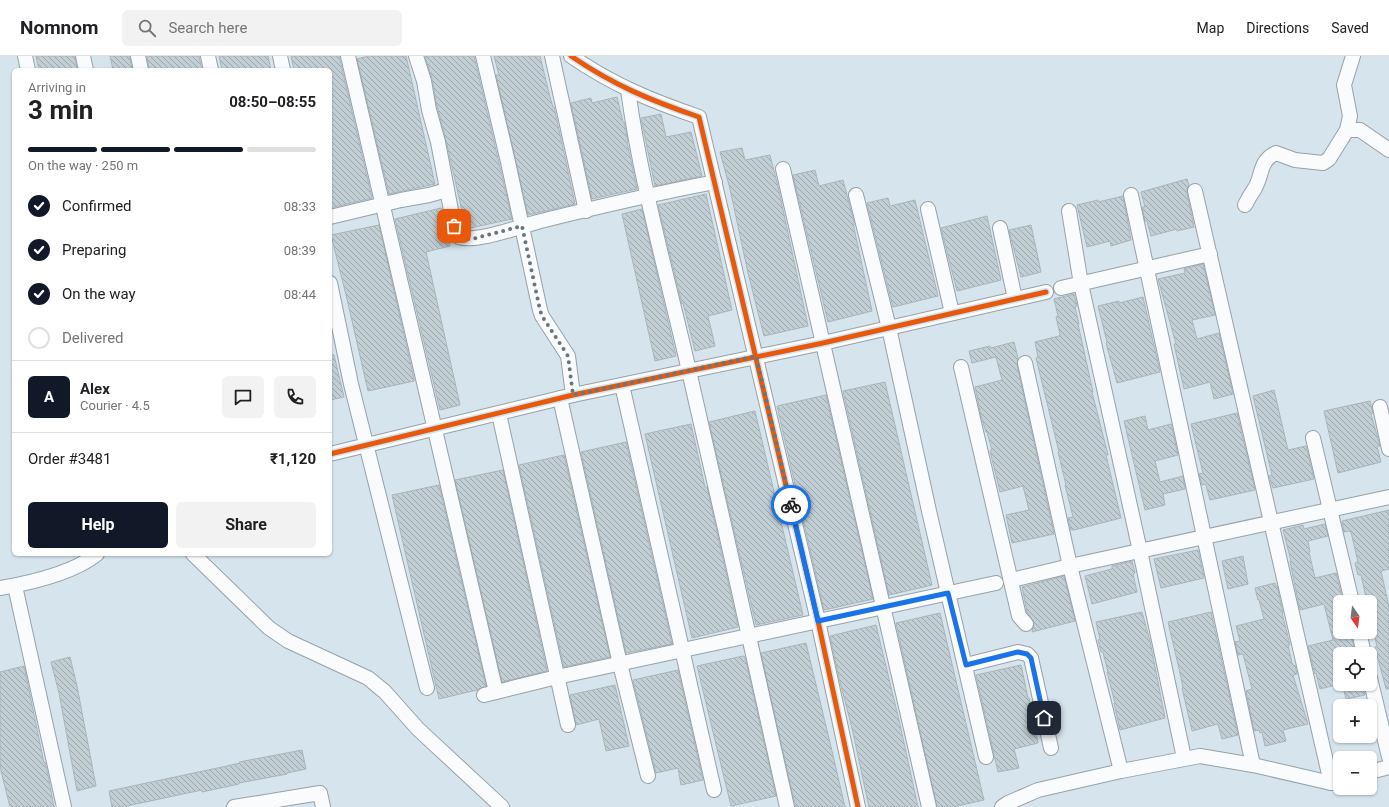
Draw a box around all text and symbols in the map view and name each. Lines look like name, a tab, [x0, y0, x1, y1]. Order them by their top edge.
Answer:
search box	[122, 10, 402, 46]
text: Nomnom	[20, 16, 98, 39]
icon: search	[136, 17, 158, 39]
text: Search here	[168, 19, 247, 37]
text: Map	[1197, 20, 1224, 36]
text: Directions	[1246, 20, 1309, 36]
text: Saved	[1331, 20, 1369, 36]
text: Arriving in	[28, 80, 86, 95]
text: 08:50–08:55	[229, 93, 316, 111]
text: 3 min	[28, 95, 93, 125]
text: On the way · 250 m	[28, 158, 138, 173]
icon: check	[28, 195, 50, 217]
text: Confirmed	[62, 197, 132, 215]
text: 08:33	[284, 199, 316, 214]
pin	[437, 209, 471, 243]
icon: bag	[443, 215, 465, 237]
icon: check	[28, 239, 50, 261]
text: Preparing	[62, 241, 126, 259]
text: 08:39	[284, 243, 316, 258]
icon: check	[28, 283, 50, 305]
text: On the way	[62, 285, 136, 303]
text: 08:44	[284, 287, 316, 302]
text: Delivered	[62, 329, 124, 347]
button: chat	[222, 376, 264, 418]
button: phone	[274, 376, 316, 418]
text: Alex	[80, 380, 110, 398]
text: A	[44, 388, 54, 406]
text: Courier · 4.5	[80, 398, 150, 413]
text: Order #3481	[28, 450, 111, 468]
text: ₹1,120	[270, 450, 316, 468]
courier	[771, 485, 811, 525]
icon: bike	[780, 494, 802, 516]
button: Help	[28, 502, 168, 548]
button: Share	[176, 502, 316, 548]
north arrow	[1333, 595, 1377, 639]
map controls	[1333, 595, 1377, 795]
button: locate	[1333, 647, 1377, 691]
button: +	[1333, 699, 1377, 743]
pin	[1027, 701, 1061, 735]
icon: home	[1033, 707, 1055, 729]
button: −	[1333, 751, 1377, 795]

